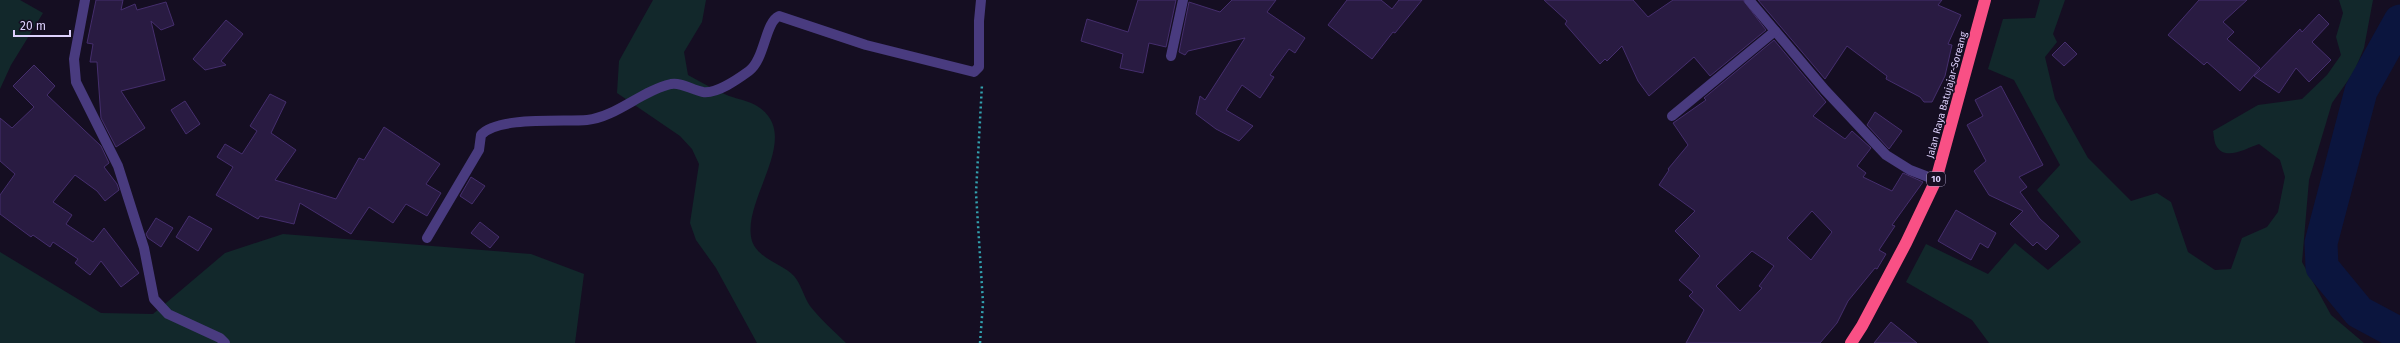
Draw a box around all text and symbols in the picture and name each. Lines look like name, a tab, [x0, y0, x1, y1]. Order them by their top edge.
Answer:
scale bar	[14, 12, 70, 38]
text: 20 m	[20, 19, 46, 33]
street label: Jalan Raya Batujajar-Soreang	[1924, 30, 1970, 160]
road number: 10	[1927, 172, 1945, 186]

